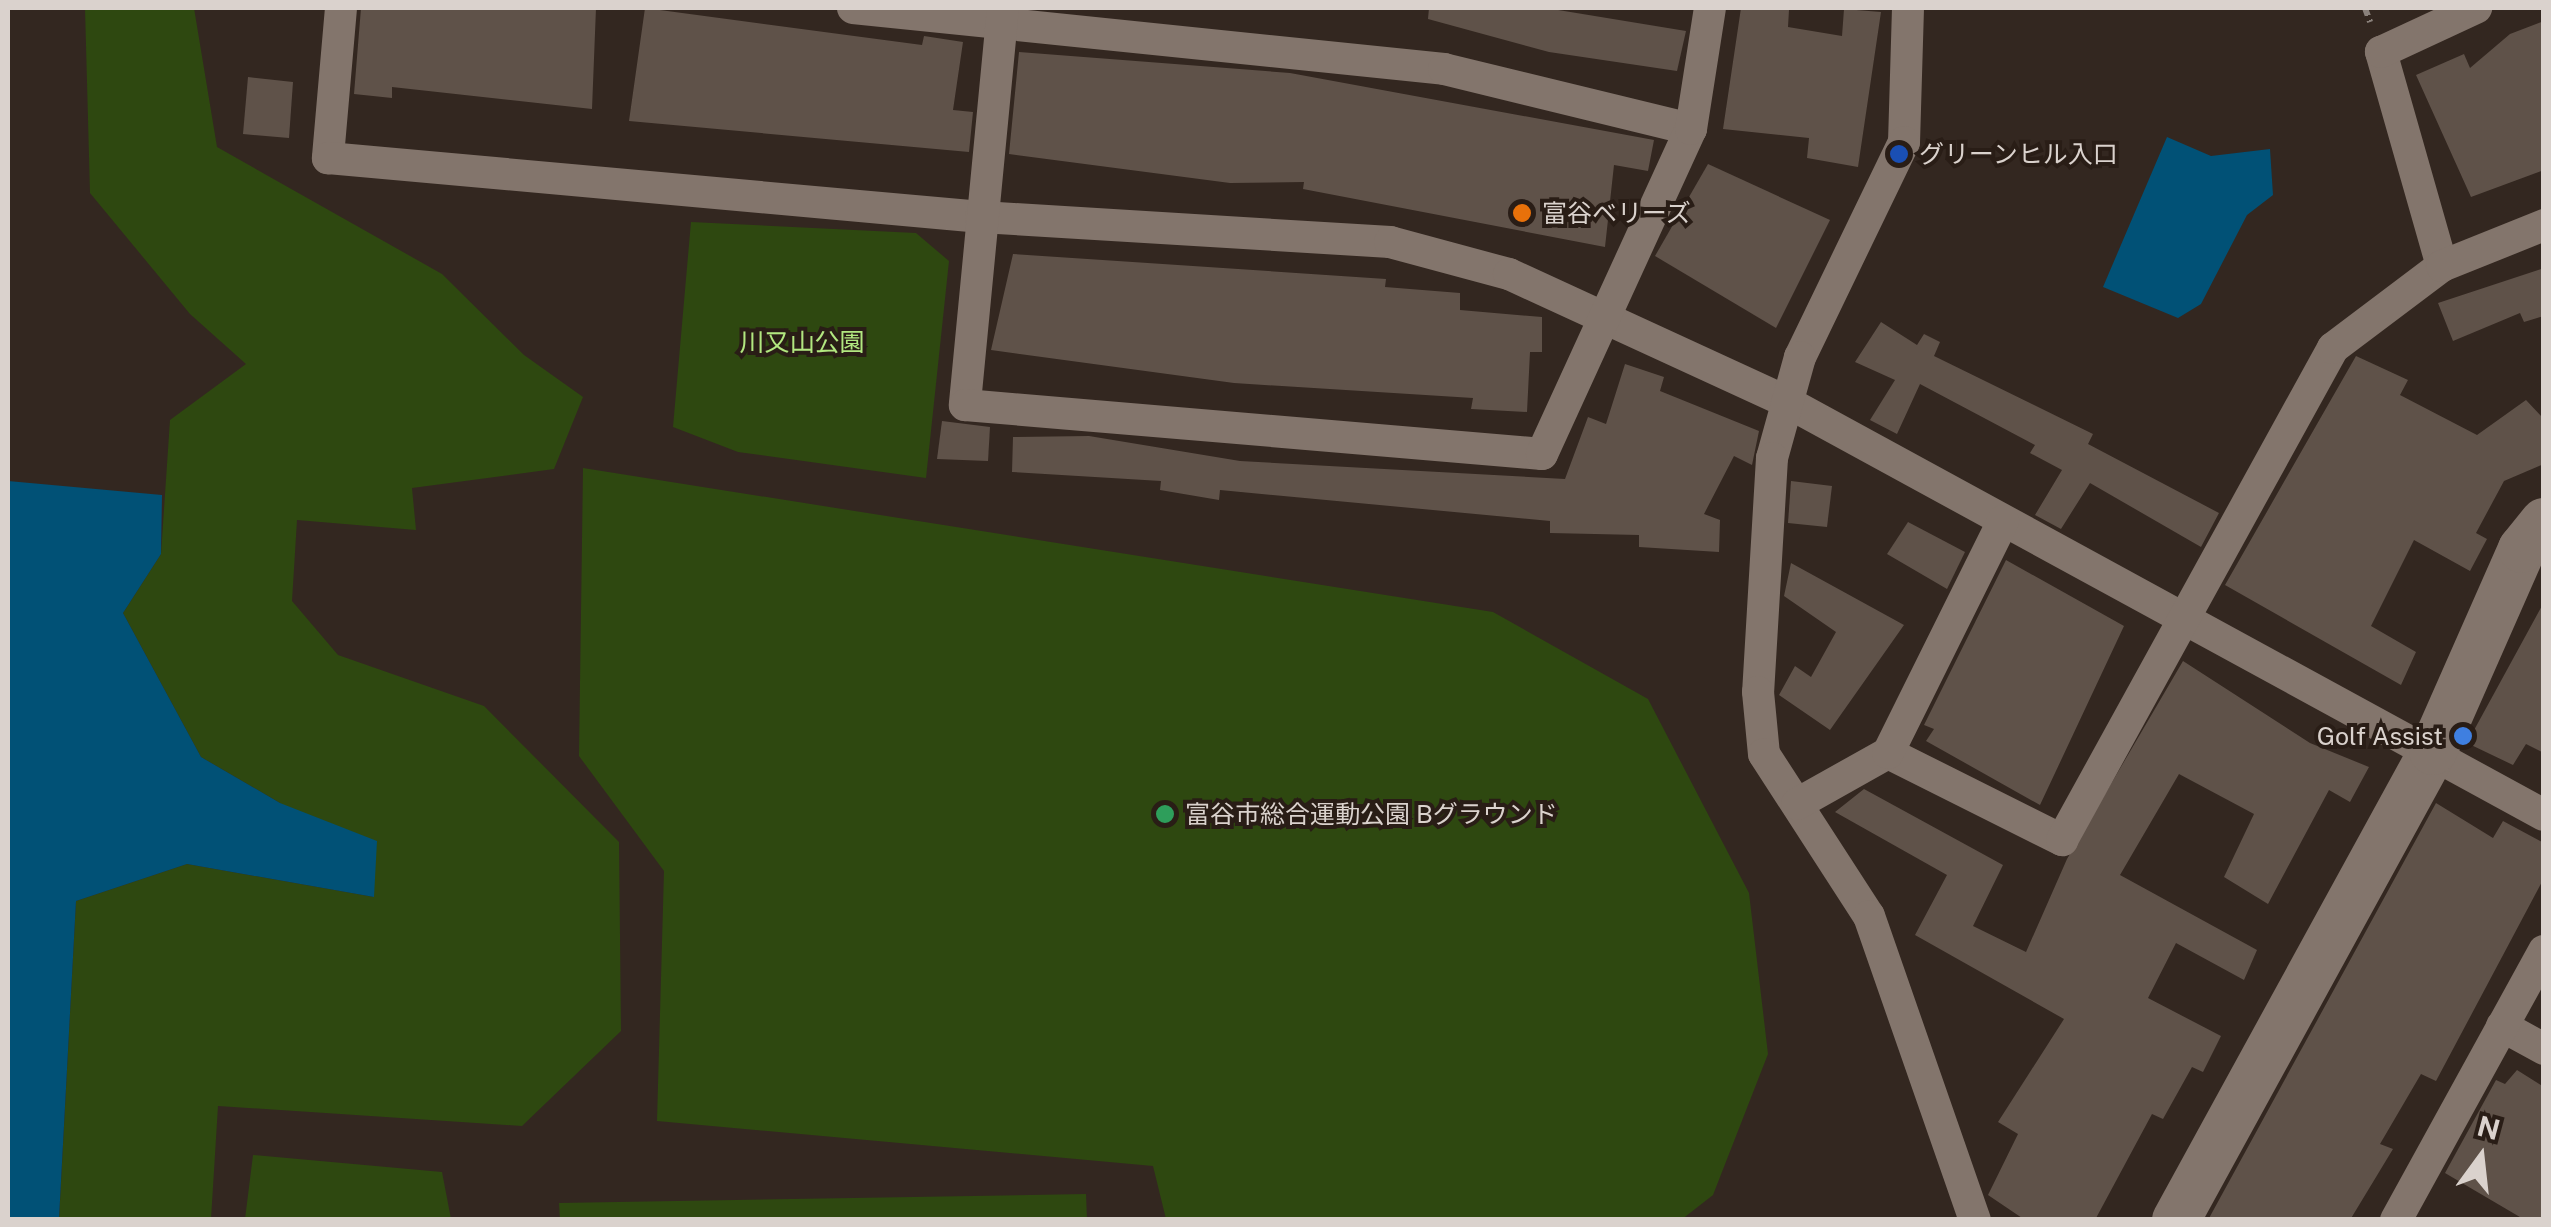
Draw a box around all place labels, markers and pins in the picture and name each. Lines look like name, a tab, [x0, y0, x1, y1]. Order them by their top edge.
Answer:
place label: グリーンヒル入口	[1919, 139, 2119, 169]
marker: グリーンヒル入口	[1888, 143, 1910, 165]
place label: 富谷ベリーズ	[1542, 198, 1692, 228]
marker: 富谷ベリーズ	[1511, 202, 1533, 224]
place label: Golf Assist	[2317, 721, 2443, 751]
marker: Golf Assist	[2452, 725, 2474, 747]
place label: 富谷市総合運動公園 Bグラウンド	[1185, 799, 1558, 829]
marker: 富谷市総合運動公園 Bグラウンド	[1154, 803, 1176, 825]

